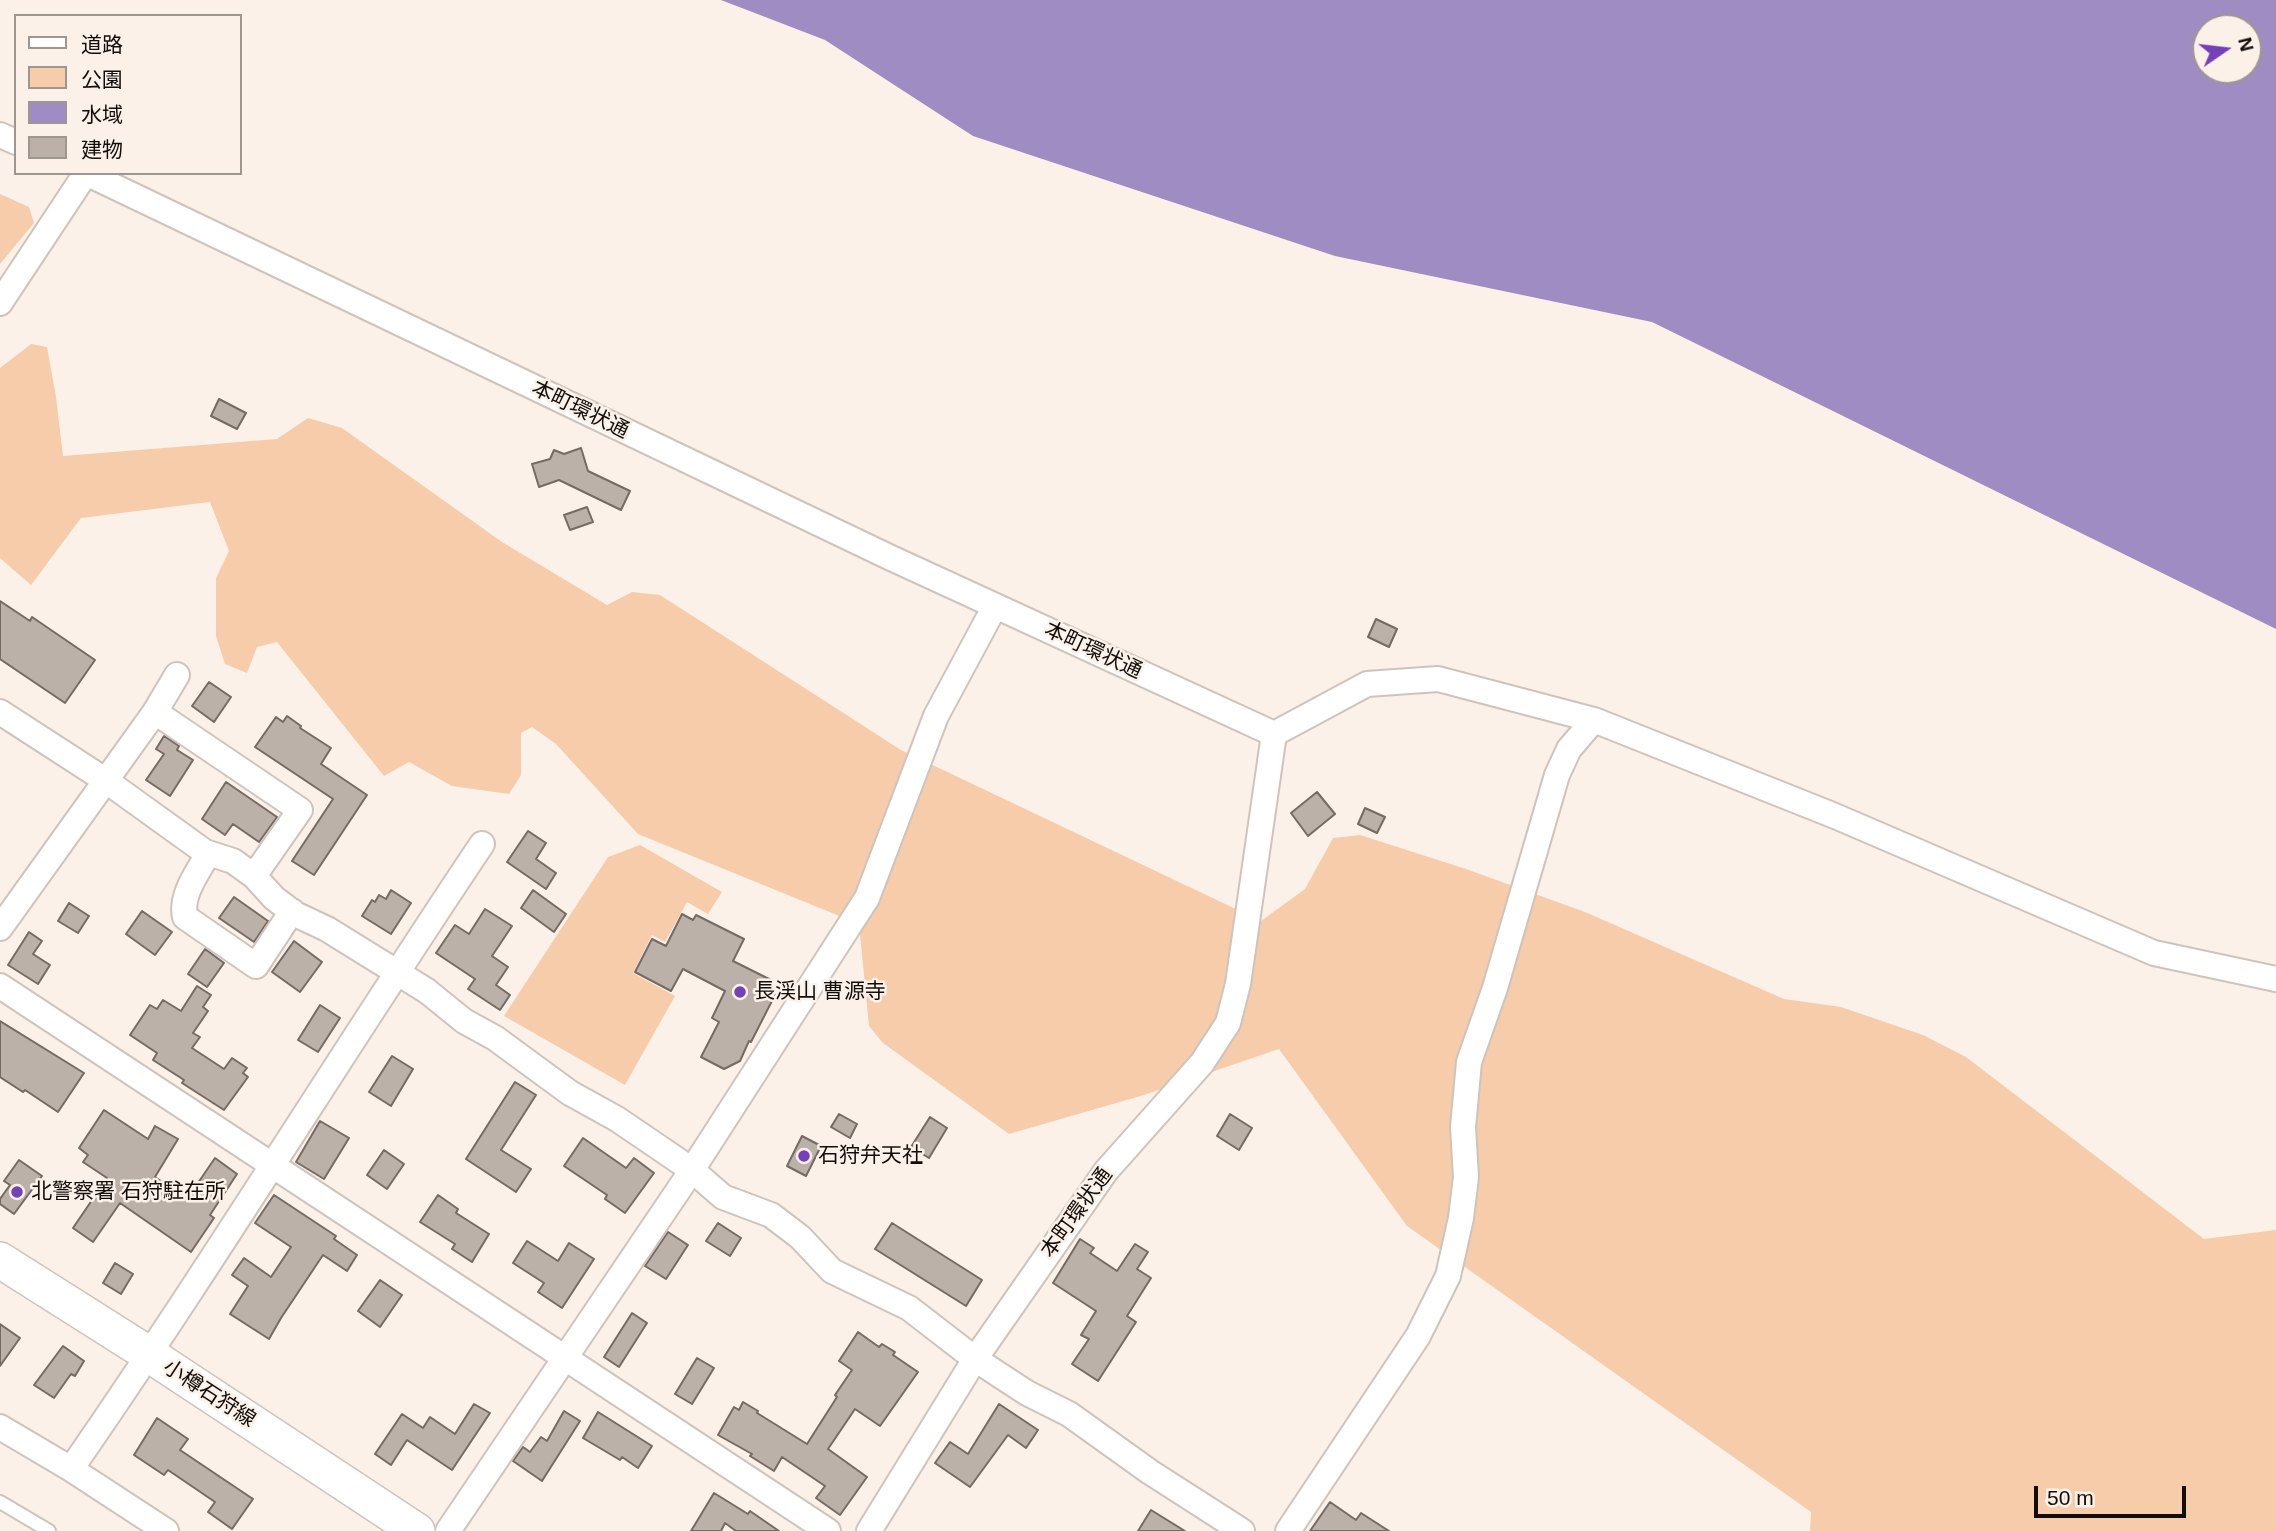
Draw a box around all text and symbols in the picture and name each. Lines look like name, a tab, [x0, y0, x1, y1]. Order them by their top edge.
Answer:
legend	[14, 14, 242, 175]
north arrow	[2192, 14, 2262, 84]
text: 道路	[81, 33, 123, 56]
text: N	[2234, 35, 2258, 53]
text: 公園	[81, 68, 123, 91]
text: 水域	[81, 103, 123, 126]
text: 建物	[81, 138, 123, 161]
street label: 本町環状通	[527, 376, 633, 444]
street label: 本町環状通	[1040, 617, 1146, 685]
place label: 長渓山 曹源寺	[754, 979, 886, 1005]
marker: 長渓山 曹源寺	[732, 984, 748, 1000]
place label: 石狩弁天社	[818, 1143, 923, 1169]
marker: 石狩弁天社	[796, 1148, 812, 1164]
street label: 本町環状通	[1036, 1163, 1118, 1263]
place label: 北警察署 石狩駐在所	[31, 1179, 226, 1205]
marker: 北警察署 石狩駐在所	[9, 1184, 25, 1200]
street label: 小樽石狩線	[158, 1355, 260, 1433]
scale bar	[2038, 1472, 2190, 1516]
text: 50 m	[2047, 1486, 2094, 1509]

